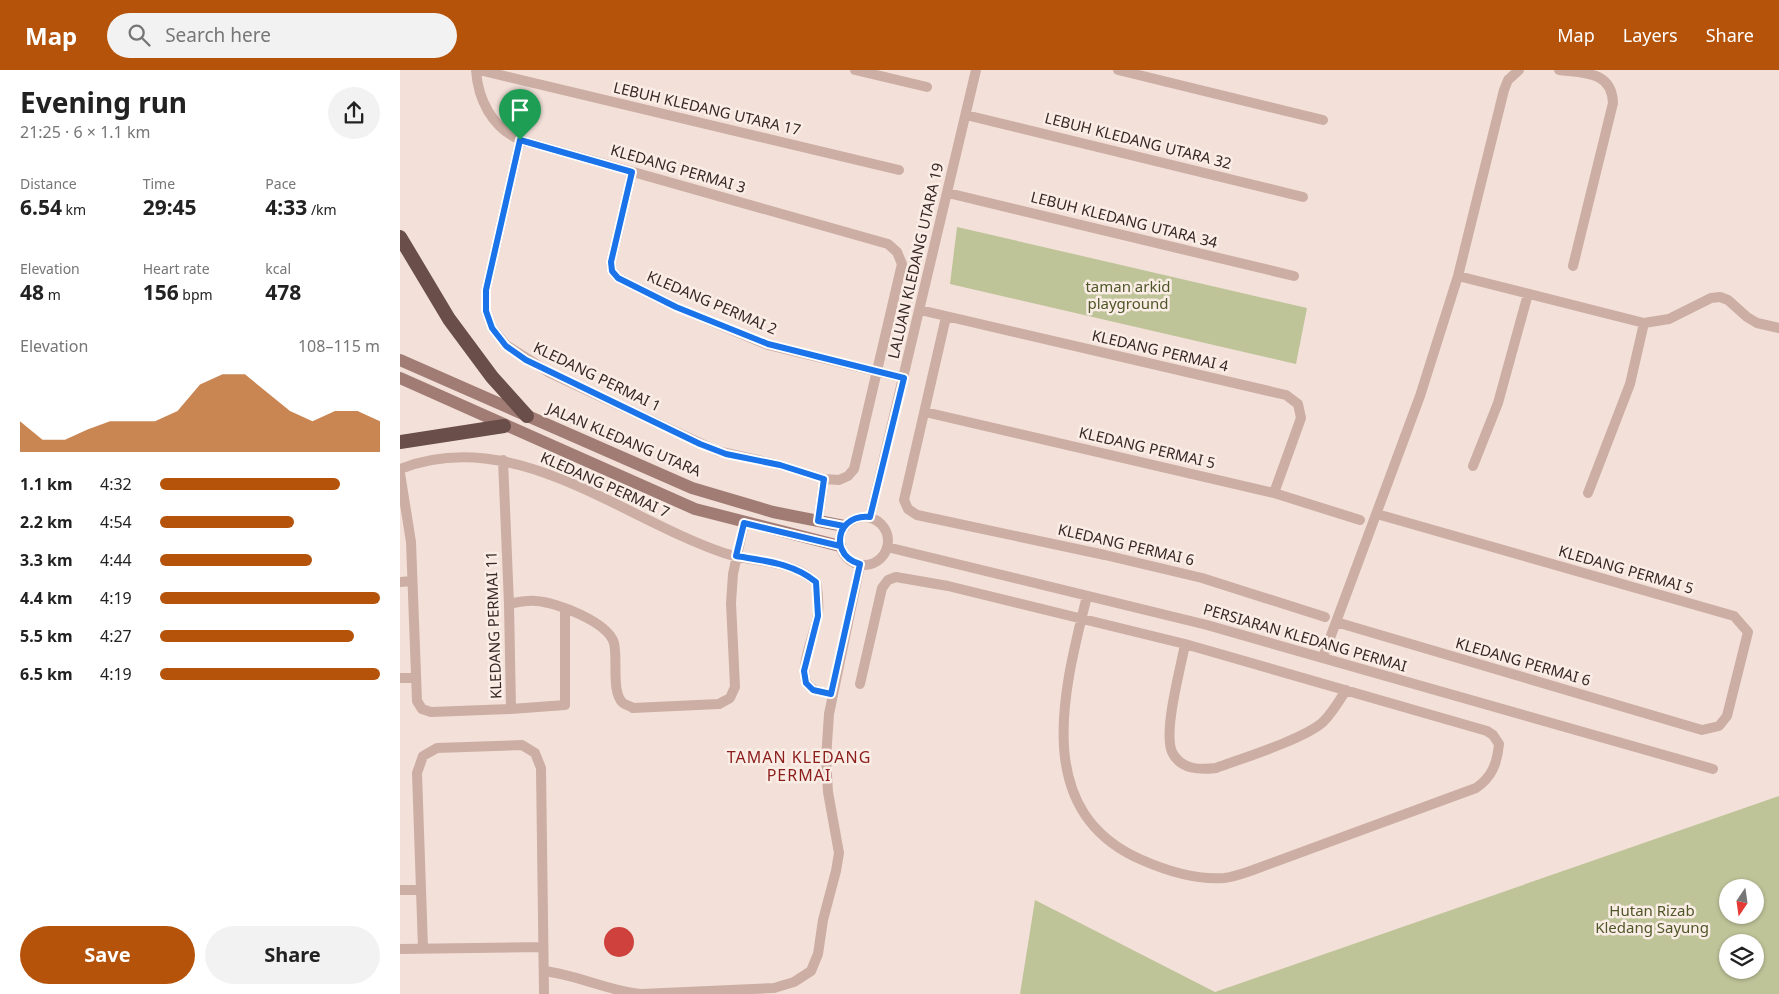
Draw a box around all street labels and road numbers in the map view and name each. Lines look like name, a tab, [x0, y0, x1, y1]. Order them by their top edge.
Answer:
street label: LEBUH KLEDANG UTARA 17	[612, 77, 803, 139]
street label: LEBUH KLEDANG UTARA 32	[1043, 107, 1234, 173]
street label: KLEDANG PERMAI 3	[608, 139, 748, 197]
street label: LALUAN KLEDANG UTARA 19	[883, 161, 947, 361]
street label: LEBUH KLEDANG UTARA 34	[1029, 186, 1220, 252]
street label: KLEDANG PERMAI 2	[644, 266, 780, 339]
street label: KLEDANG PERMAI 4	[1090, 325, 1231, 376]
street label: KLEDANG PERMAI 1	[530, 337, 664, 416]
street label: JALAN KLEDANG UTARA	[543, 397, 705, 481]
street label: KLEDANG PERMAI 5	[1077, 422, 1217, 472]
street label: KLEDANG PERMAI 7	[538, 447, 673, 522]
street label: KLEDANG PERMAI 6	[1056, 519, 1196, 569]
street label: KLEDANG PERMAI 5	[1556, 540, 1696, 598]
street label: KLEDANG PERMAI 11	[480, 551, 506, 699]
street label: PERSIARAN KLEDANG PERMAI	[1201, 598, 1409, 676]
street label: KLEDANG PERMAI 6	[1453, 632, 1593, 690]

